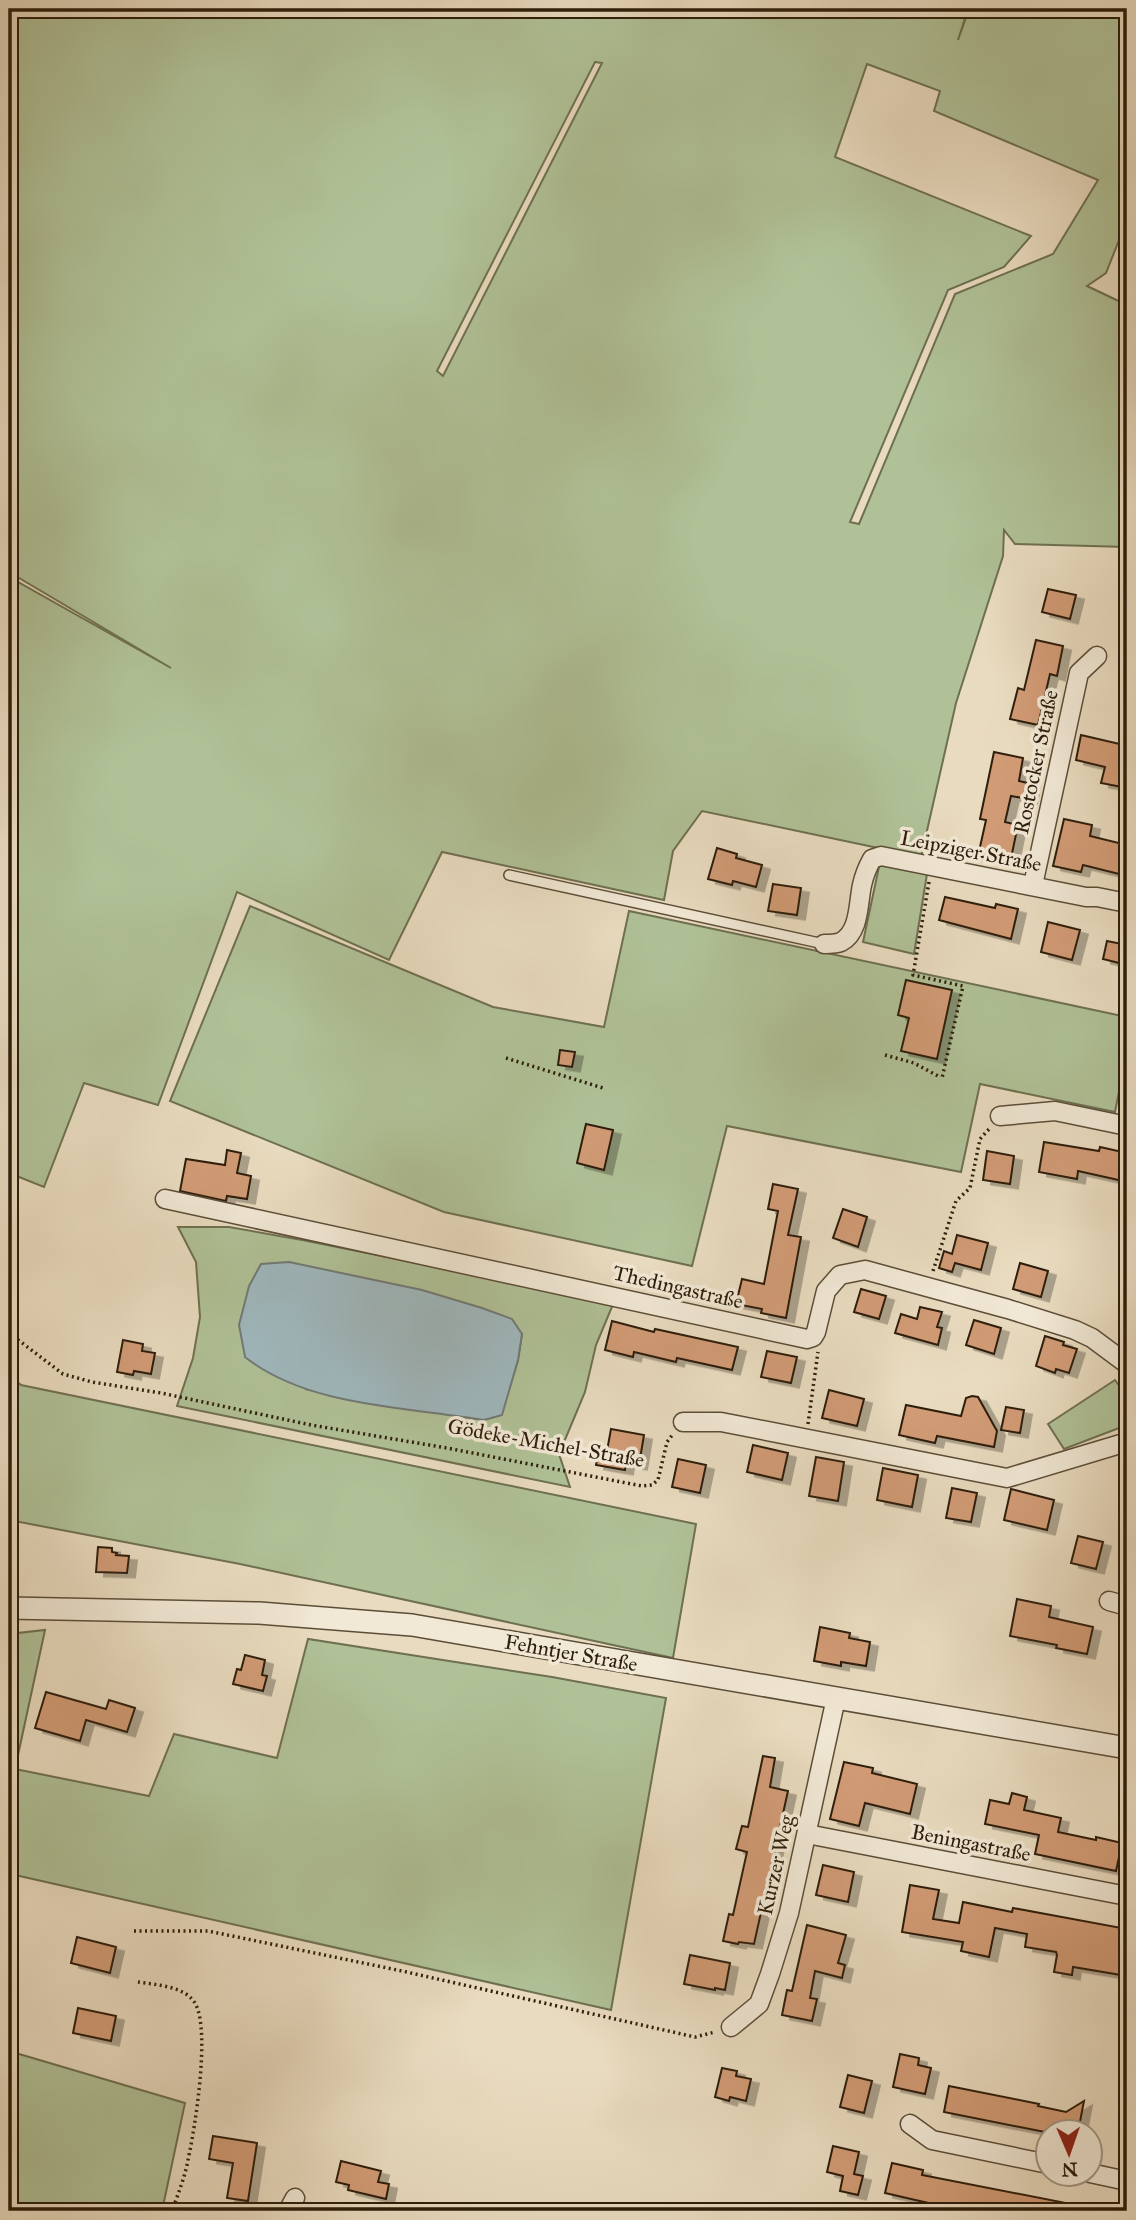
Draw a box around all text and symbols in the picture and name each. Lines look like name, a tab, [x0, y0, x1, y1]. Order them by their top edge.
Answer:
street label: Rostocker Straße	[1008, 687, 1064, 836]
street label: Leipziger Straße	[898, 825, 1044, 877]
street label: Thedingastraße	[610, 1259, 746, 1315]
street label: Gödeke-Michel-Straße	[446, 1413, 646, 1473]
street label: Fehntjer Straße	[503, 1629, 640, 1678]
street label: Kurzer Weg	[752, 1812, 800, 1918]
street label: Beningastraße	[909, 1819, 1033, 1867]
north arrow	[1034, 2118, 1104, 2188]
text: N	[1061, 2158, 1078, 2181]

